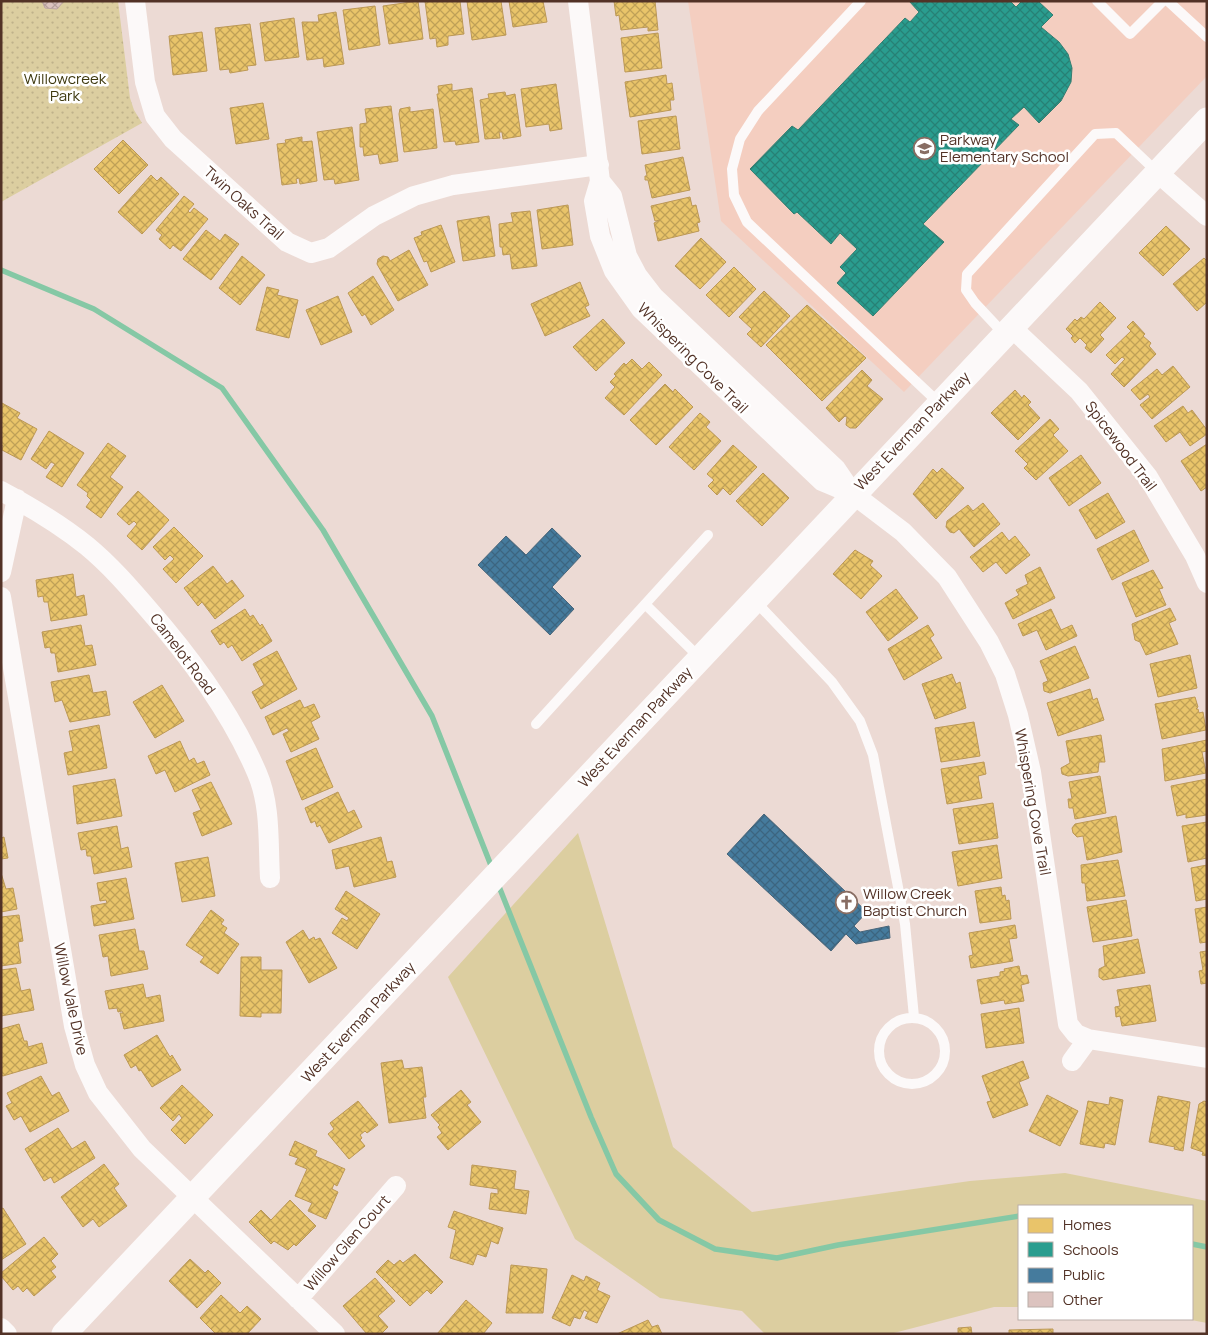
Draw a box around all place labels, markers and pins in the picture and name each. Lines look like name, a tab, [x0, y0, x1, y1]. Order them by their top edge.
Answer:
place label: Parkway Elementary School	[940, 129, 1069, 167]
school or university icon: Parkway Elementary School	[912, 136, 936, 160]
place label: Willow Creek Baptist Church	[863, 883, 967, 921]
church icon: Willow Creek Baptist Church	[835, 890, 859, 914]

